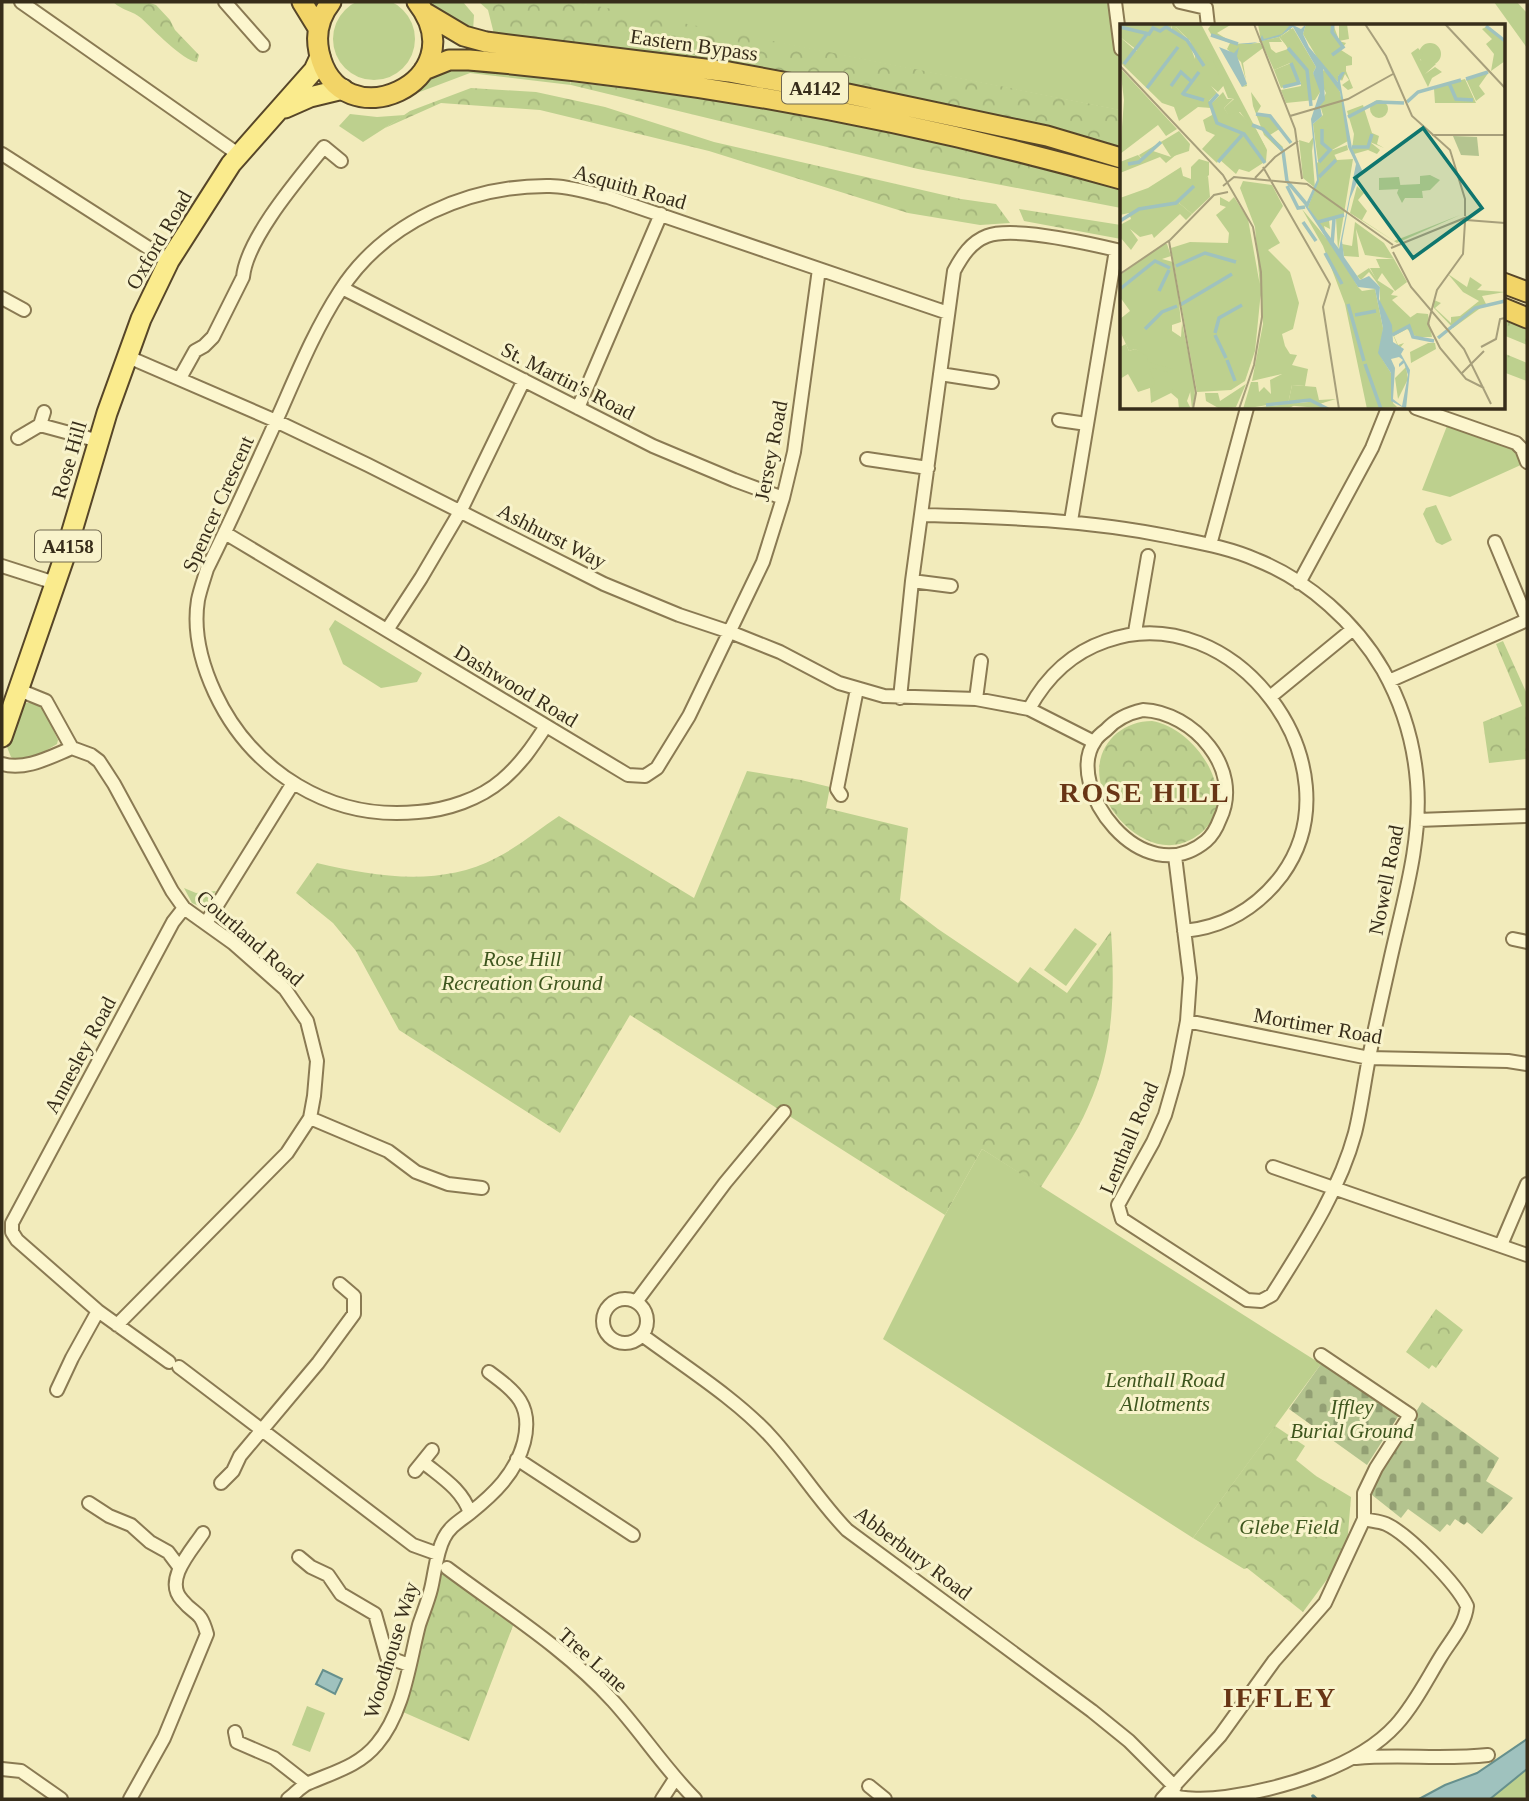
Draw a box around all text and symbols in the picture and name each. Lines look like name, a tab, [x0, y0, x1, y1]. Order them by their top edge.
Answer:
street label: Eastern Bypass	[629, 24, 759, 66]
inset map	[1120, 24, 1504, 410]
road number: A4142	[782, 72, 848, 104]
street label: Asquith Road	[571, 159, 690, 215]
street label: Oxford Road	[121, 186, 197, 294]
street label: St. Martin's Road	[497, 337, 639, 425]
street label: Jersey Road	[749, 398, 793, 503]
street label: Rose Hill	[46, 418, 92, 502]
street label: Spencer Crescent	[177, 432, 259, 576]
street label: Ashhurst Way	[494, 498, 611, 574]
road number: A4158	[35, 530, 101, 562]
street label: Dashwood Road	[450, 640, 582, 732]
district label: ROSE HILL	[1059, 777, 1231, 808]
street label: Nowell Road	[1364, 823, 1409, 937]
street label: Courtland Road	[192, 885, 309, 991]
park label: Rose Hill Recreation Ground	[440, 947, 603, 995]
street label: Annesley Road	[39, 992, 121, 1118]
street label: Mortimer Road	[1252, 1003, 1385, 1049]
street label: Lenthall Road	[1095, 1078, 1164, 1198]
park label: Lenthall Road Allotments	[1104, 1368, 1225, 1416]
park label: Iffley Burial Ground	[1290, 1395, 1414, 1443]
street label: Abberbury Road	[850, 1501, 977, 1605]
park label: Glebe Field	[1239, 1515, 1339, 1539]
street label: Woodhouse Way	[359, 1578, 423, 1721]
street label: Tree Lane	[553, 1623, 633, 1697]
district label: IFFLEY	[1223, 1682, 1337, 1713]

